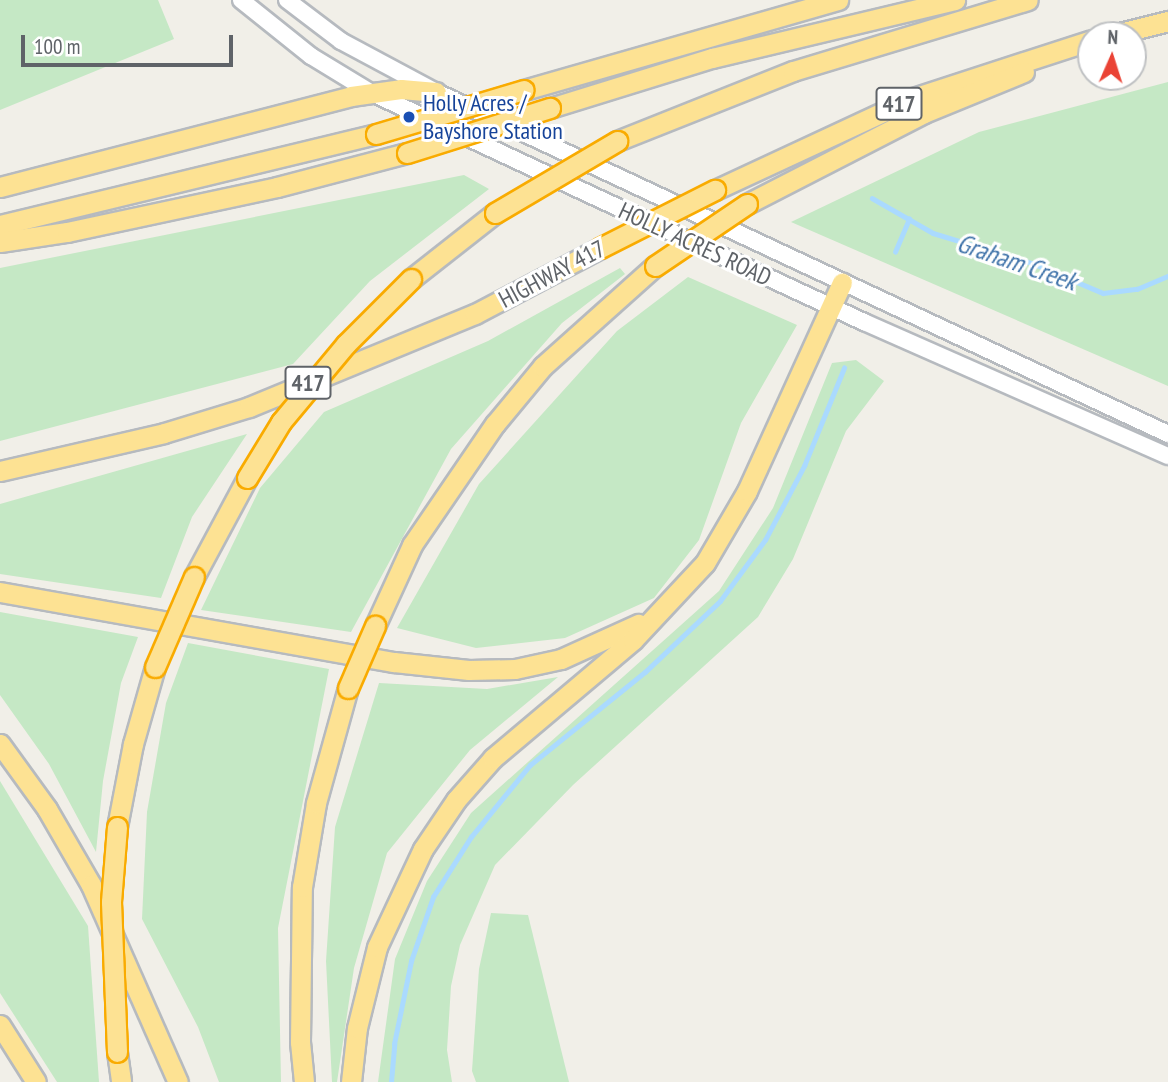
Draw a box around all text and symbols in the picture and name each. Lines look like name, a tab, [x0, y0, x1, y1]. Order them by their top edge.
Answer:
scale bar	[24, 21, 236, 65]
north arrow	[1077, 21, 1147, 91]
text: N	[1107, 25, 1119, 49]
text: 100 m	[34, 33, 80, 60]
road number: 417	[874, 85, 923, 124]
place label: Holly Acres / Bayshore Station	[423, 89, 563, 145]
marker: Holly Acres / Bayshore Station	[401, 109, 417, 125]
street label: HOLLY ACRES ROAD	[614, 196, 776, 292]
water label: Graham Creek	[953, 227, 1081, 297]
street label: HIGHWAY 417	[494, 234, 610, 314]
road number: 417	[284, 364, 332, 402]

